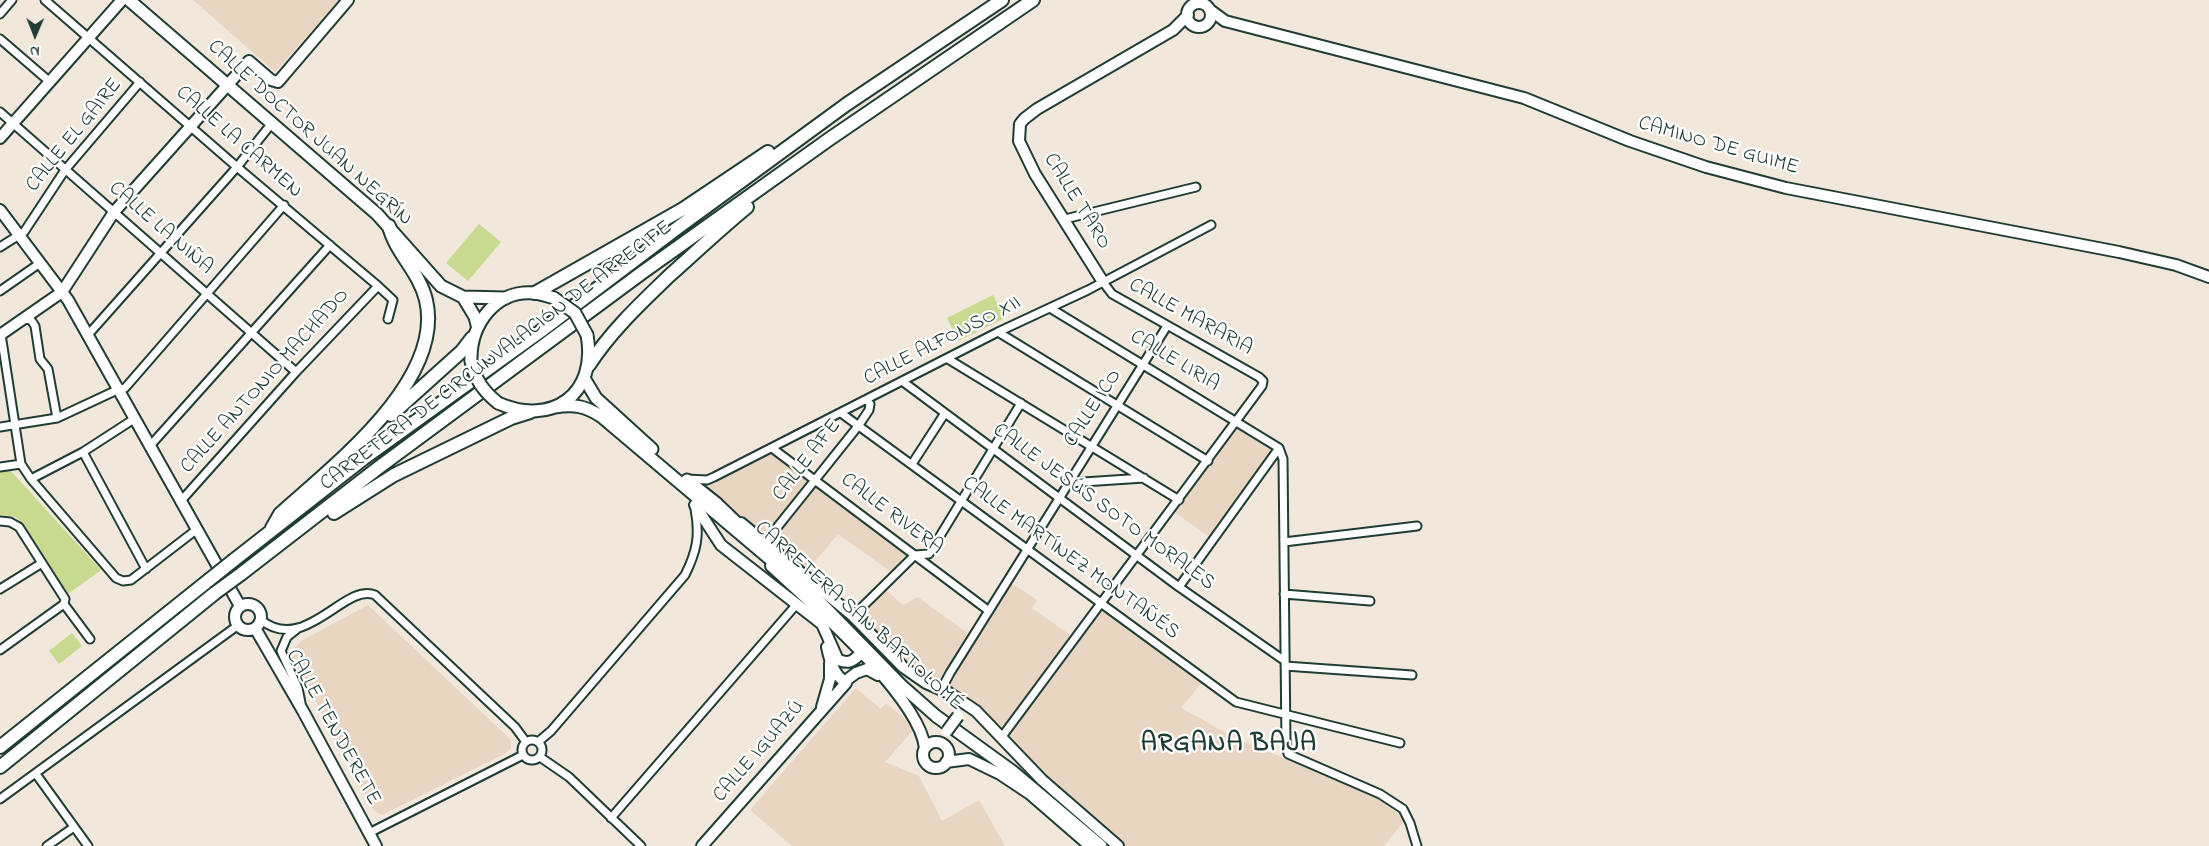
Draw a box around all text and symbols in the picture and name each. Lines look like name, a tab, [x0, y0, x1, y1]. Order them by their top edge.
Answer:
north arrow	[10, 10, 60, 60]
street label: CALLE DOCTOR JUAN NEGRÍN	[201, 35, 417, 233]
text: N	[30, 40, 40, 61]
street label: CALLE EL GAIRE	[21, 74, 129, 198]
street label: CALLE LA CARMEN	[169, 81, 307, 205]
street label: CAMINO DE GUIME	[1635, 112, 1801, 182]
street label: CALLE TARO	[1037, 149, 1115, 255]
street label: CALLE LA NIÑA	[103, 177, 217, 281]
street label: CARRETERA DE CIRCUNVALACIÓN DE ARRECIFE	[316, 216, 678, 498]
street label: CALLE MARARIA	[1124, 274, 1256, 362]
street label: CALLE ANTONIO MACHADO	[176, 284, 356, 480]
street label: CALLE ALFONSO XII	[860, 291, 1026, 393]
street label: CALLE LIRIA	[1125, 325, 1223, 399]
street label: CALLE ICO	[1060, 365, 1128, 453]
street label: CALLE AFE	[768, 415, 848, 507]
street label: CALLE JESÚS SOTO MORALES	[987, 419, 1219, 597]
street label: CALLE RIVERA	[835, 468, 947, 562]
street label: CALLE MARTÍNEZ MONTAÑÉS	[956, 472, 1184, 646]
street label: CARRETERA SAN BARTOLOMÉ	[748, 517, 968, 717]
street label: CALLE TENDERETE	[279, 646, 385, 810]
street label: CALLE IGUAZÚ	[709, 696, 811, 808]
district label: ARGANA BAJA	[1139, 730, 1319, 762]

